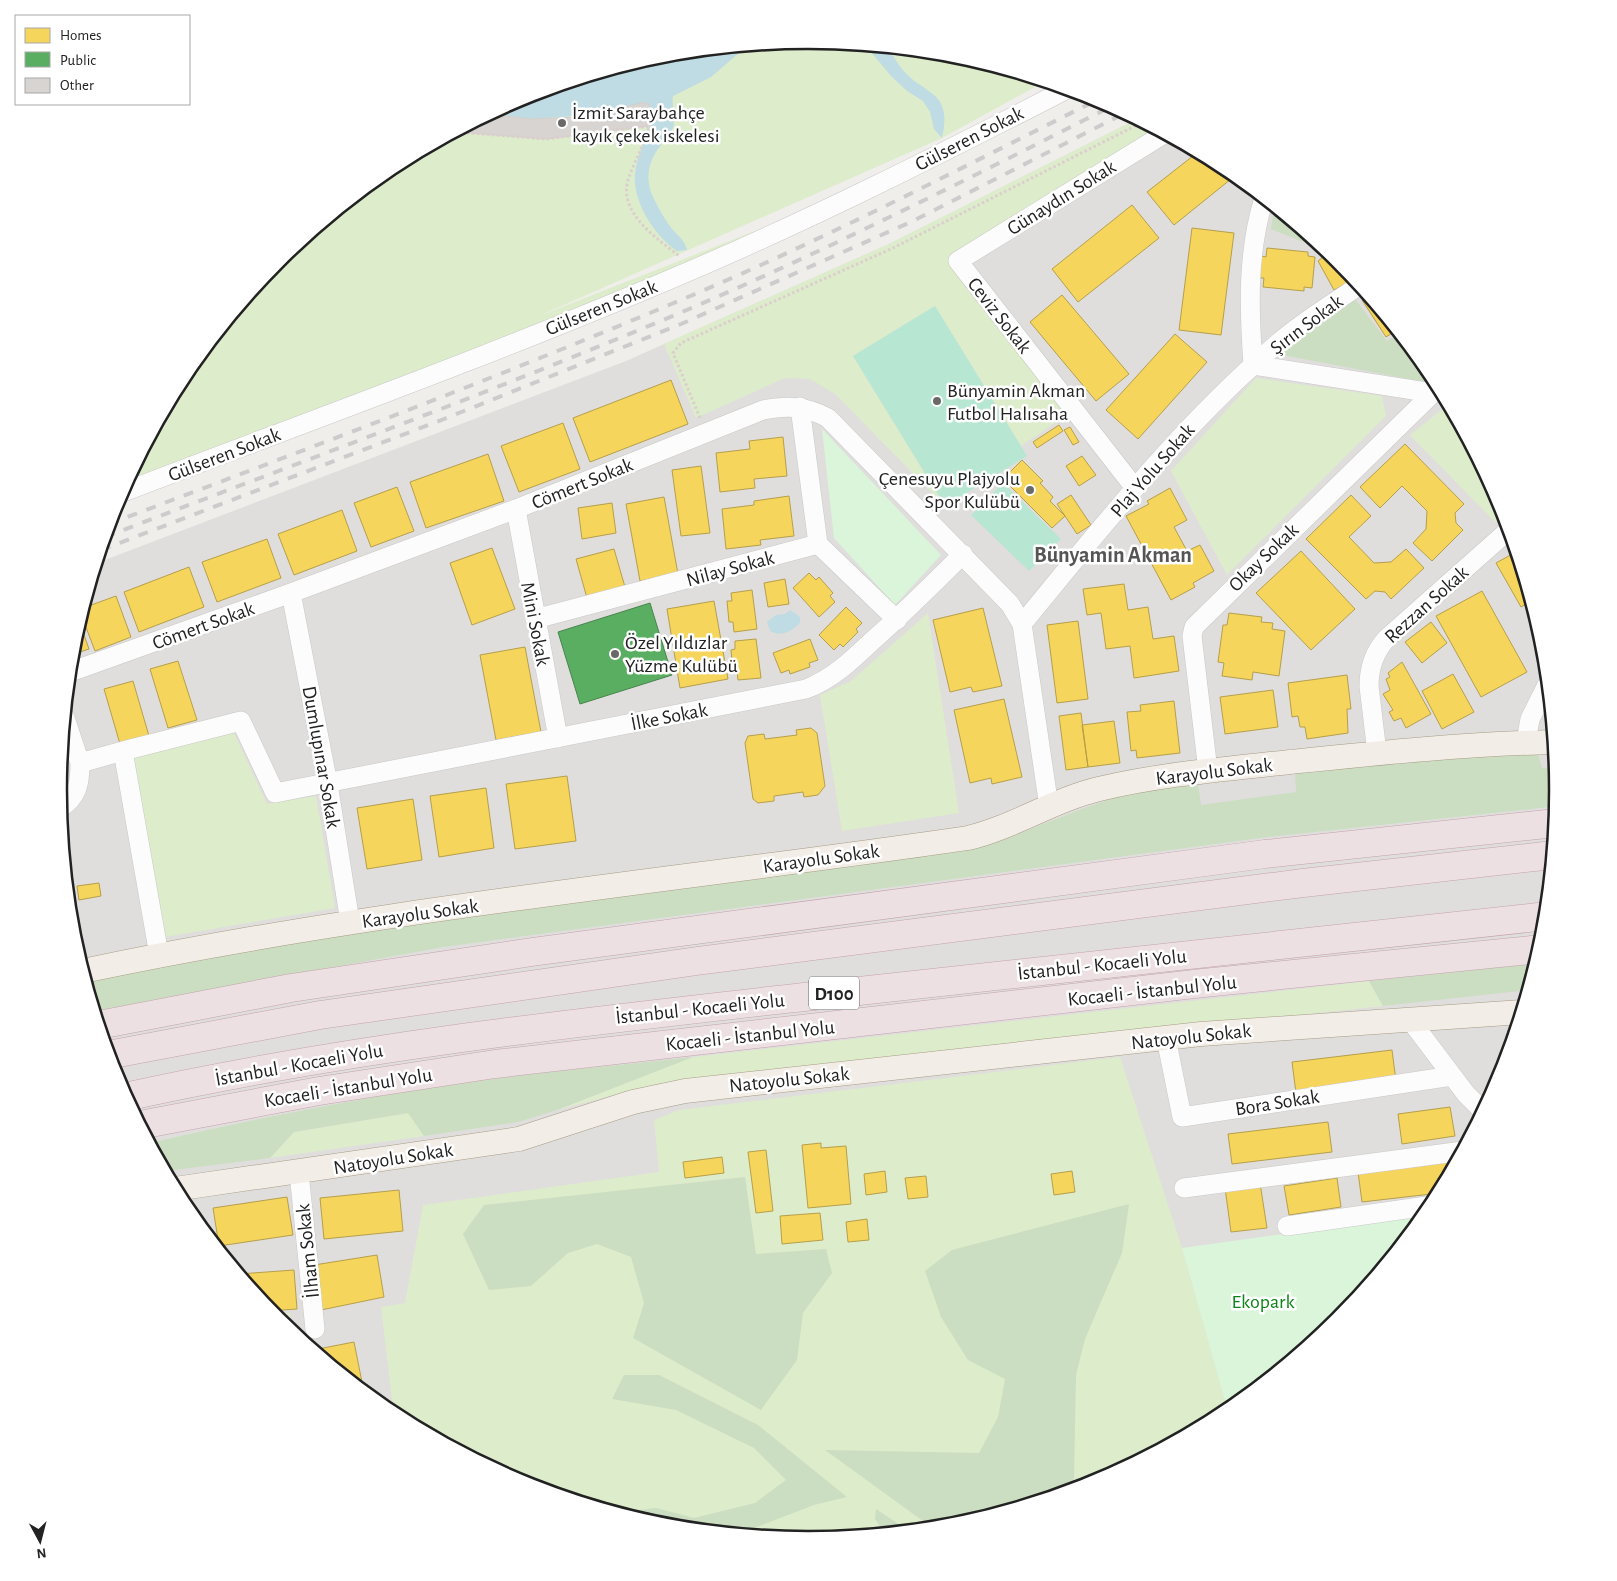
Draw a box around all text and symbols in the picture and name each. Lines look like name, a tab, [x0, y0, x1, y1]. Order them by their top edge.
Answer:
legend	[15, 15, 190, 105]
text: Homes	[60, 28, 102, 43]
text: Public	[60, 53, 96, 68]
text: Other	[60, 78, 94, 93]
place label: İzmit Saraybahçe kayık çekek iskelesi	[572, 103, 720, 146]
street label: Gülseren Sokak	[912, 103, 1027, 175]
marker: İzmit Saraybahçe kayık çekek iskelesi	[556, 117, 568, 129]
street label: Günaydın Sokak	[1004, 157, 1119, 239]
street label: Ceviz Sokak	[964, 274, 1035, 357]
street label: Gülseren Sokak	[543, 276, 660, 339]
street label: Şırın Sokak	[1267, 291, 1347, 358]
place label: Bünyamin Akman Futbol Halısaha	[947, 381, 1085, 424]
marker: Bünyamin Akman Futbol Halısaha	[931, 395, 943, 407]
street label: Plaj Yolu Sokak	[1107, 420, 1199, 521]
street label: Gülseren Sokak	[165, 424, 283, 486]
street label: Cömert Sokak	[529, 455, 636, 513]
place label: Çenesuyu Plajyolu Spor Kulübü	[879, 469, 1020, 512]
marker: Çenesuyu Plajyolu Spor Kulübü	[1024, 484, 1036, 496]
street label: Okay Sokak	[1225, 520, 1302, 596]
district label: Bünyamin Akman	[1034, 544, 1192, 567]
street label: Nilay Sokak	[684, 548, 776, 590]
street label: Rezzan Sokak	[1381, 562, 1472, 647]
street label: Mini Sokak	[517, 581, 553, 668]
street label: Cömert Sokak	[150, 598, 257, 654]
place label: Özel Yıldızlar Yüzme Kulübü	[625, 633, 738, 676]
marker: Özel Yıldızlar Yüzme Kulübü	[609, 648, 621, 660]
street label: Dumlupınar Sokak	[299, 684, 343, 830]
street label: İlke Sokak	[629, 700, 709, 734]
street label: Karayolu Sokak	[1155, 755, 1274, 789]
street label: Karayolu Sokak	[762, 841, 881, 877]
street label: Karayolu Sokak	[361, 896, 480, 932]
street label: İstanbul - Kocaeli Yolu	[1017, 946, 1188, 984]
street label: Kocaeli - İstanbul Yolu	[1067, 972, 1238, 1010]
road number: D100	[809, 976, 859, 1010]
street label: İstanbul - Kocaeli Yolu	[615, 990, 786, 1028]
street label: Kocaeli - İstanbul Yolu	[665, 1017, 836, 1055]
street label: Natoyolu Sokak	[1130, 1021, 1252, 1053]
street label: İstanbul - Kocaeli Yolu	[214, 1040, 385, 1090]
street label: Natoyolu Sokak	[728, 1064, 850, 1096]
street label: Kocaeli - İstanbul Yolu	[263, 1065, 434, 1111]
street label: Bora Sokak	[1234, 1086, 1321, 1120]
street label: Natoyolu Sokak	[332, 1140, 454, 1178]
street label: İlham Sokak	[293, 1203, 323, 1299]
park label: Ekopark	[1231, 1292, 1295, 1312]
north arrow	[15, 1516, 65, 1566]
text: N	[36, 1545, 47, 1560]

